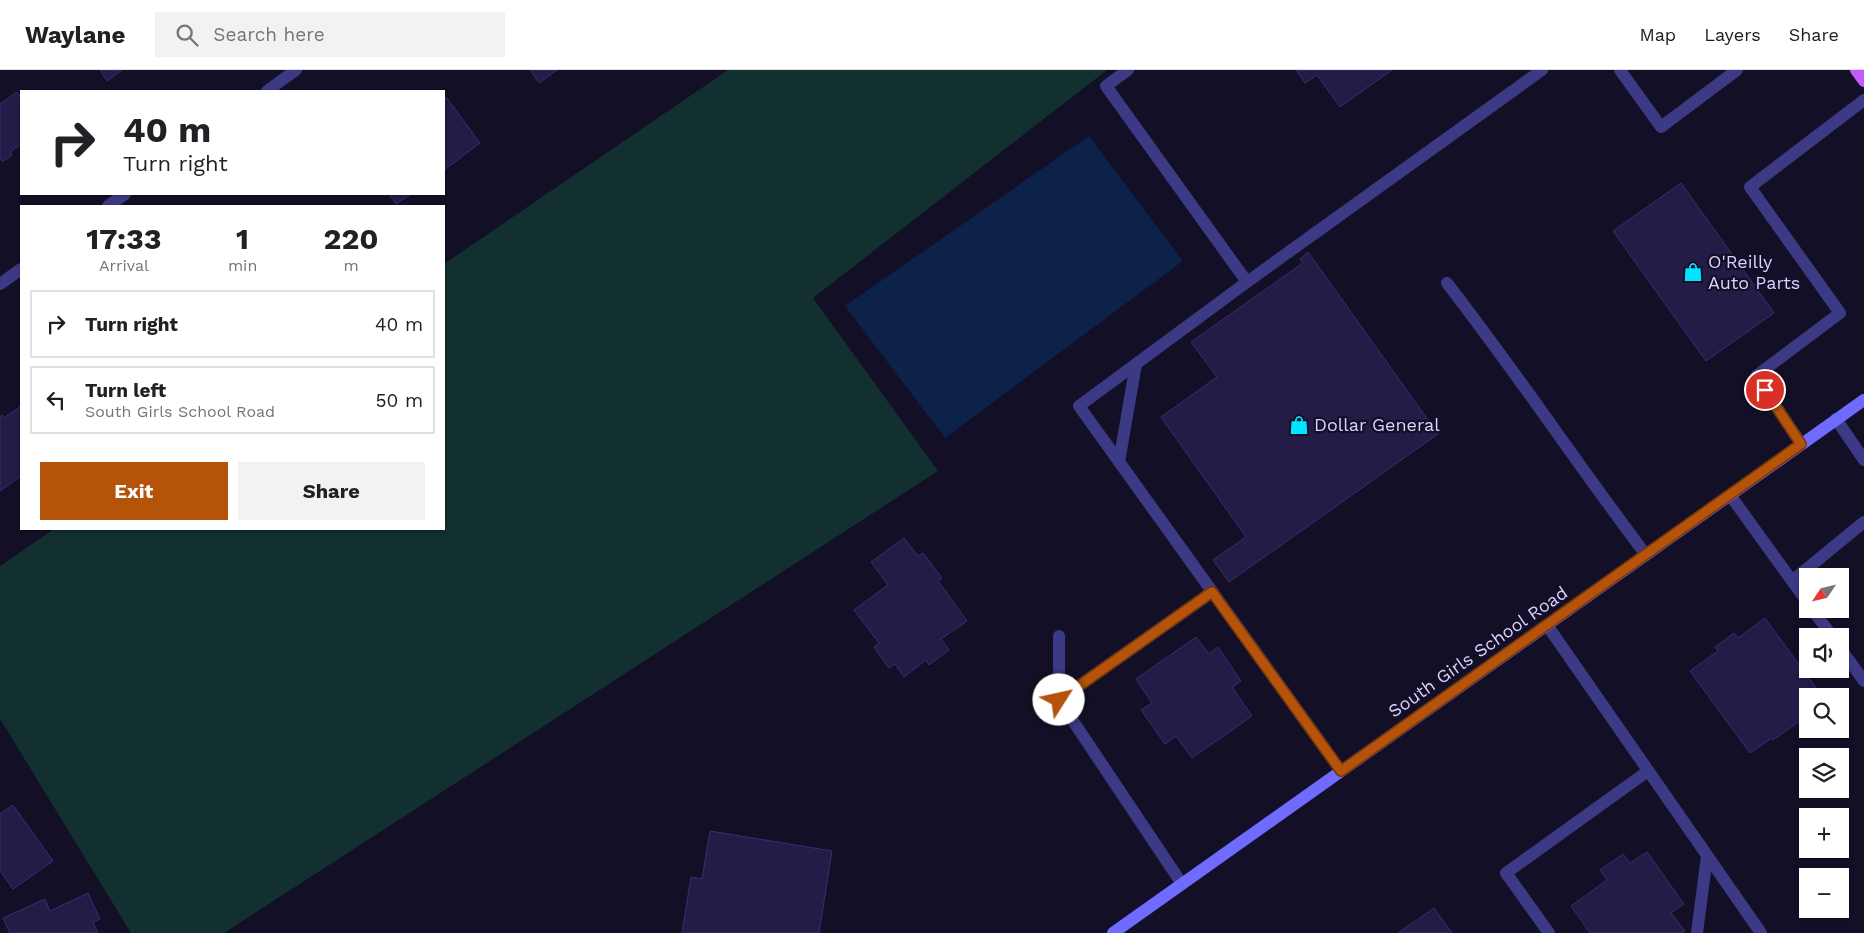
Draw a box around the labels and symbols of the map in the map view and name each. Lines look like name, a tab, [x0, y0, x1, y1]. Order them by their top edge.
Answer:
place label: O'Reilly Auto Parts	[1708, 251, 1800, 293]
shop icon: O'Reilly Auto Parts	[1682, 261, 1704, 283]
pin	[1744, 369, 1786, 411]
shop icon: Dollar General	[1288, 414, 1310, 436]
place label: Dollar General	[1314, 414, 1440, 435]
north arrow	[1799, 568, 1849, 618]
street label: South Girls School Road	[1384, 582, 1571, 722]
position arrow	[1032, 673, 1084, 725]

